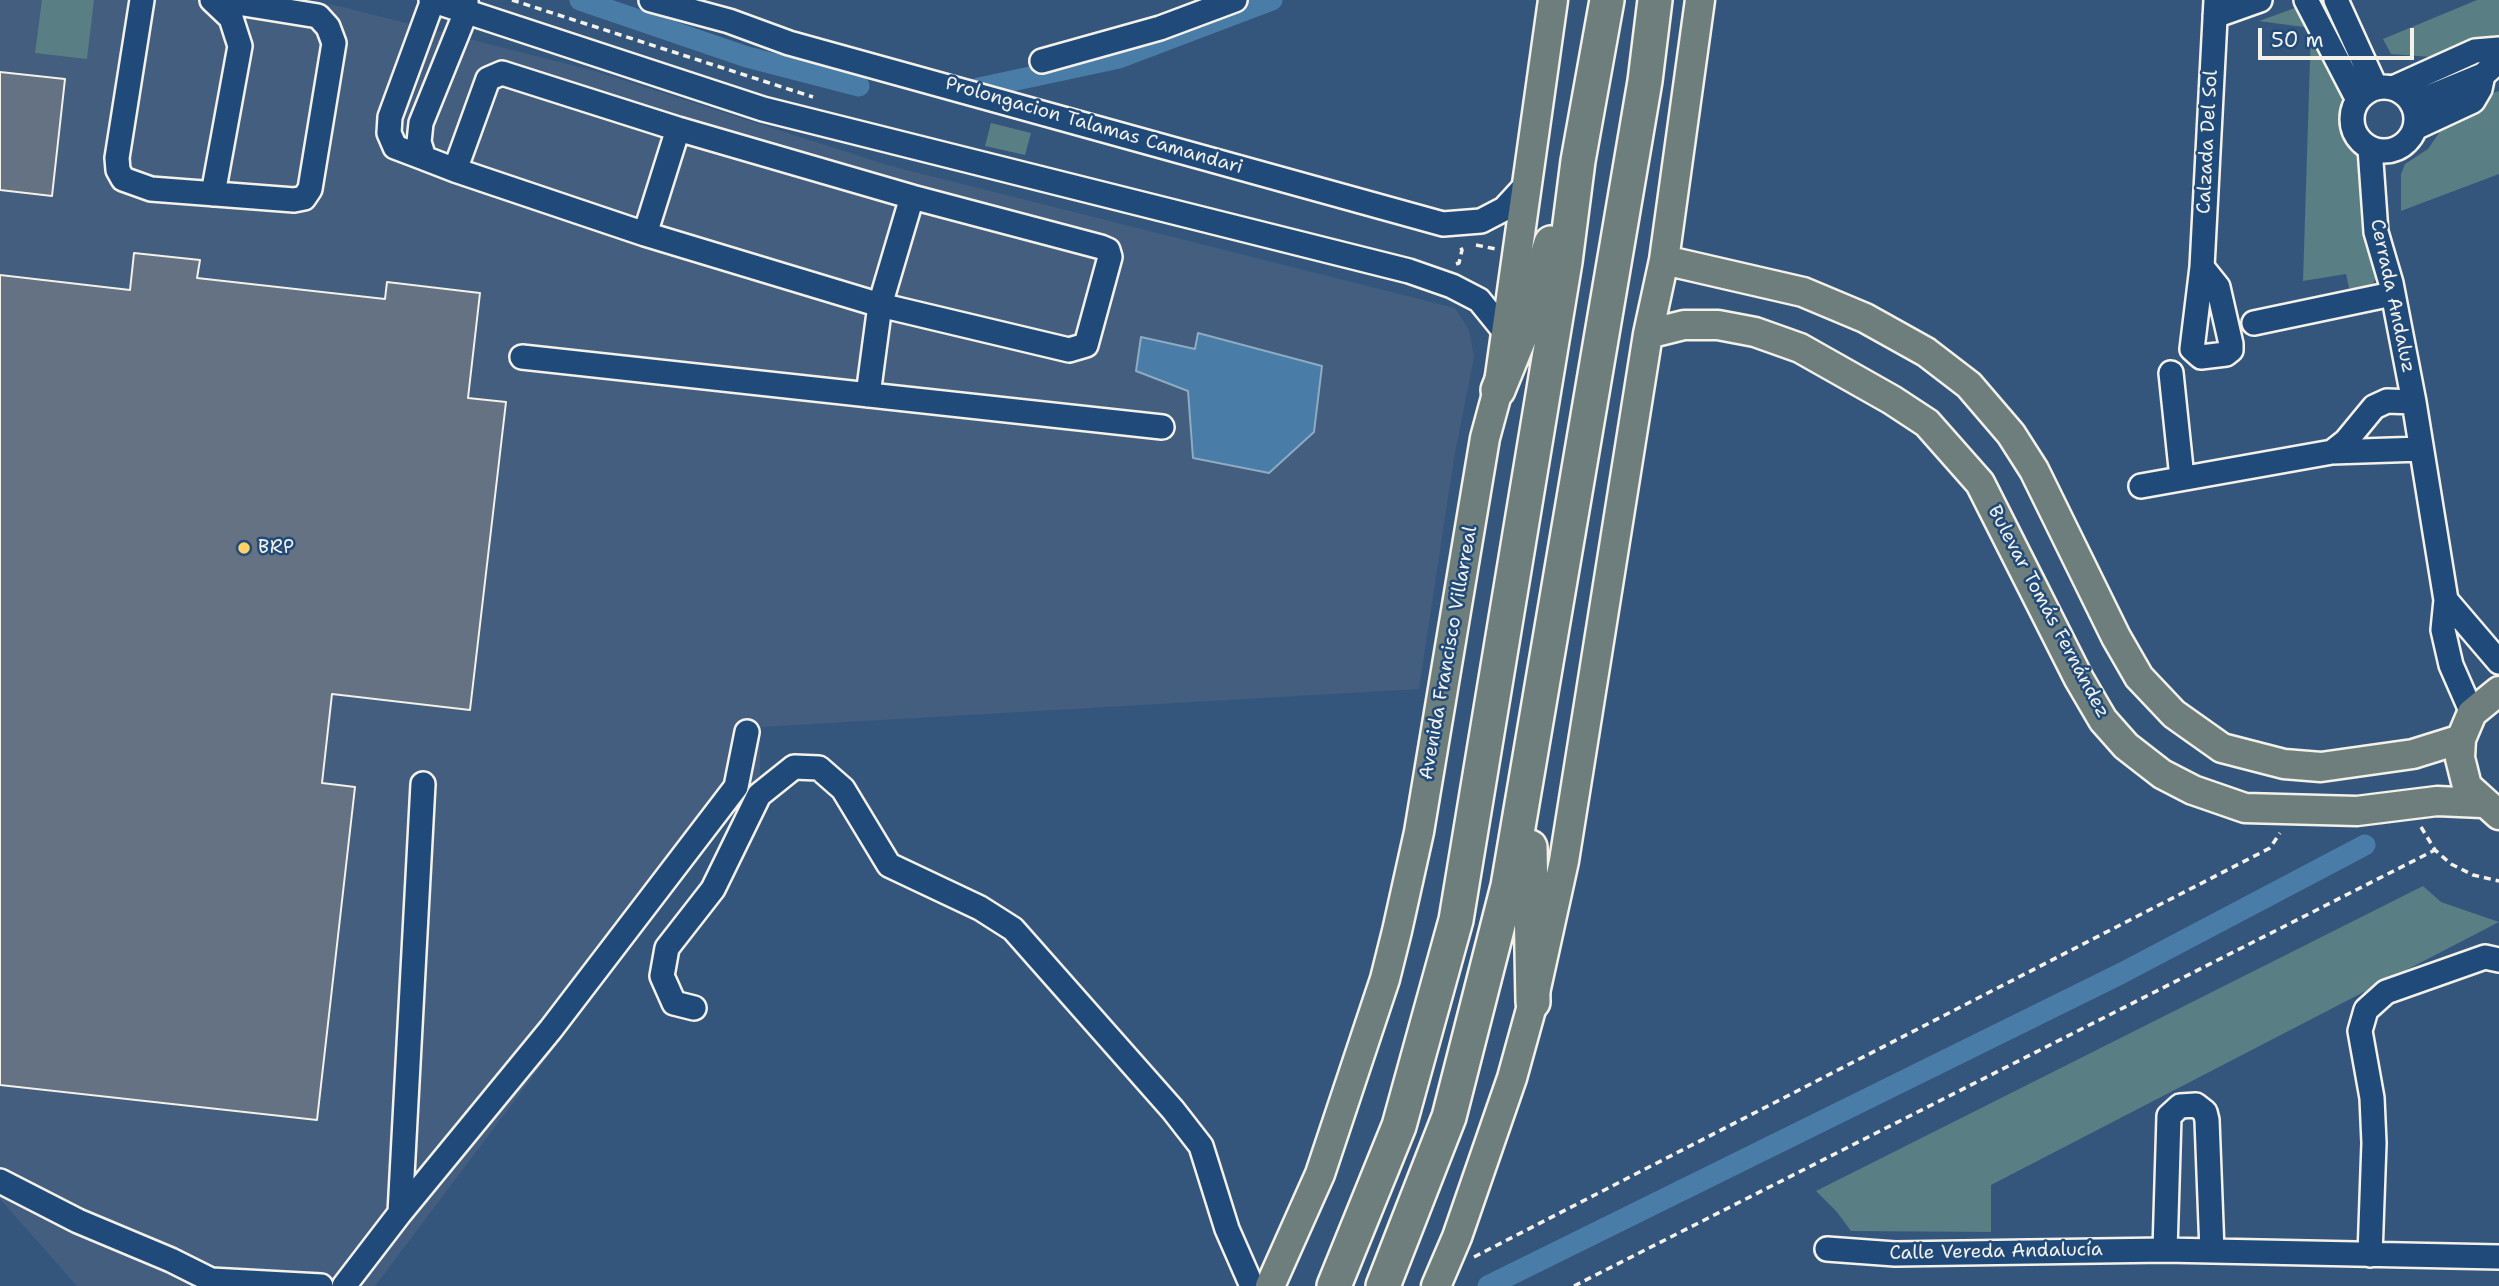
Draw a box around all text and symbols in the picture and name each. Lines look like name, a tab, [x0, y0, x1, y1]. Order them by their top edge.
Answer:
scale bar	[2261, 14, 2417, 58]
text: 50 m	[2271, 26, 2324, 54]
street label: Calzada Del Sol	[2193, 69, 2223, 215]
street label: Prolongacion Talamas Camandari	[943, 73, 1245, 179]
street label: Cerrada Andaluz	[2365, 217, 2419, 375]
street label: Bulevar Tomás Fernández	[1982, 502, 2114, 722]
street label: Avenida Francisco Villarreal	[1415, 524, 1483, 782]
place label: BRP	[258, 537, 294, 559]
marker: BRP	[236, 540, 252, 556]
street label: Calle Vereda Andalucía	[1889, 1239, 2103, 1265]

